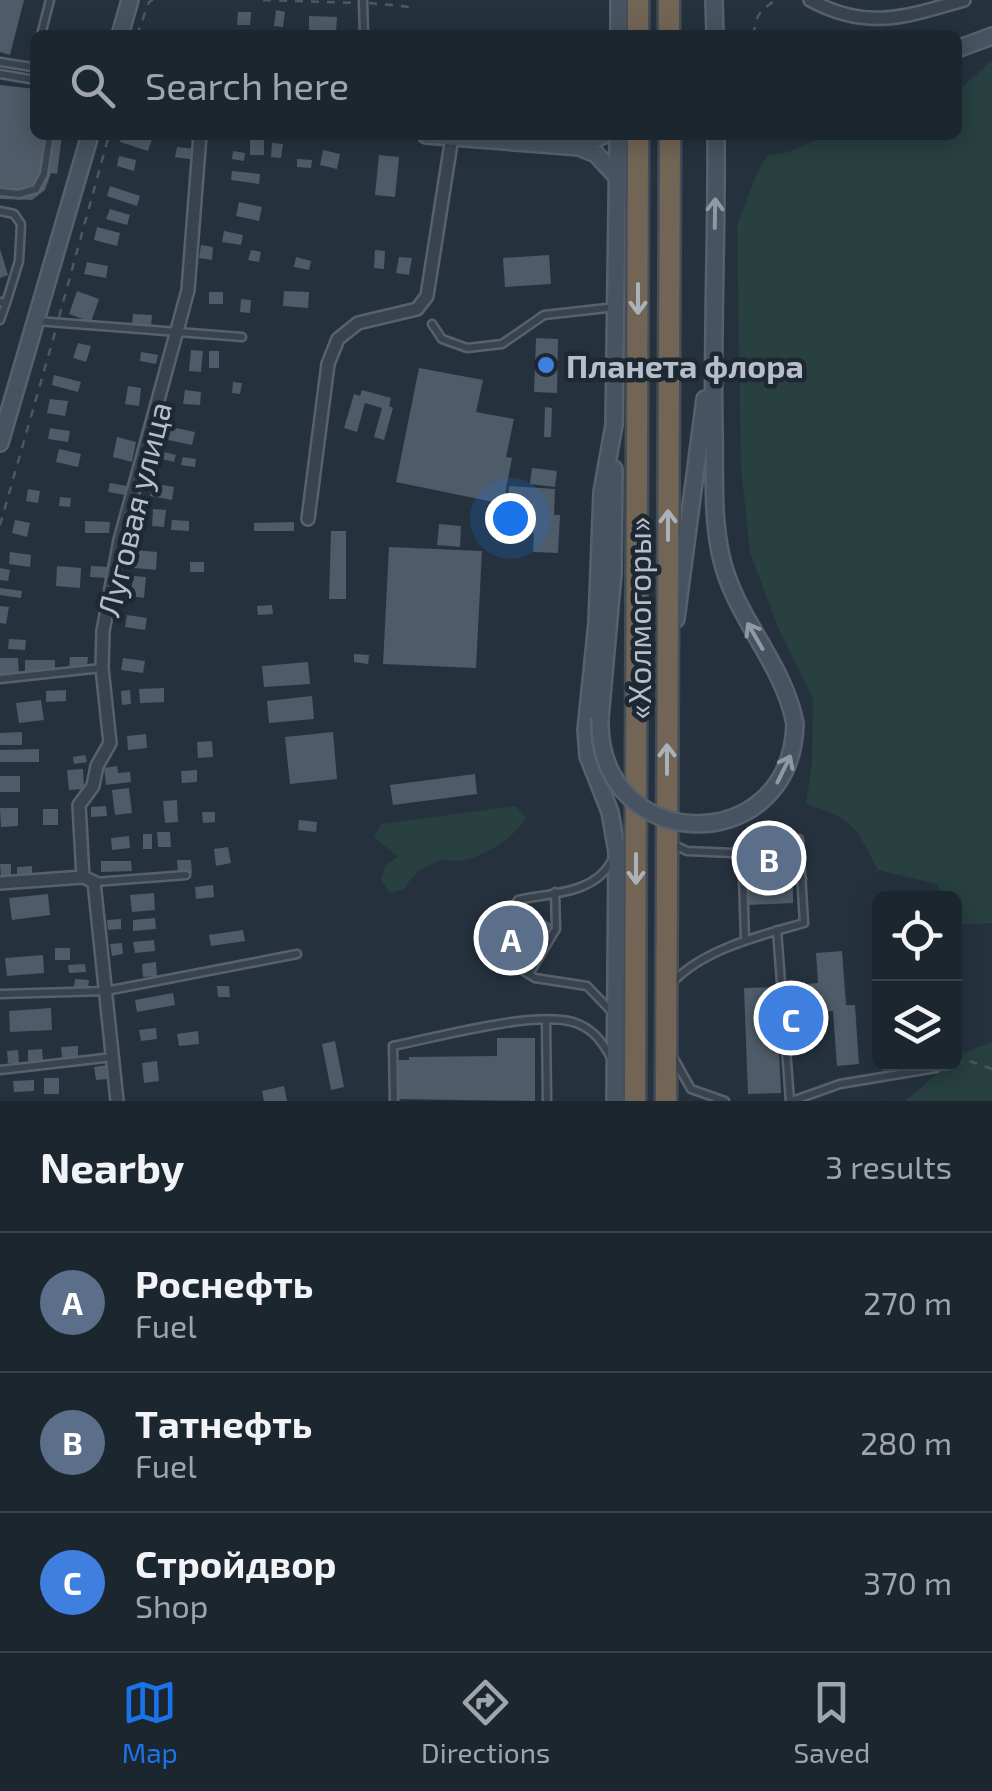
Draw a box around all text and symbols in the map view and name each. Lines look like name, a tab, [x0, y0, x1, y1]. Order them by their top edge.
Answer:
search box	[30, 30, 962, 140]
icon: search	[65, 58, 120, 113]
text: Search here	[145, 62, 349, 108]
one-way arrow	[705, 198, 724, 230]
one-way arrow	[628, 282, 648, 314]
place label: Планета флора	[566, 346, 804, 384]
marker: Планета флора	[535, 354, 557, 376]
street label: Луговая улица	[88, 398, 179, 621]
your location	[485, 493, 536, 544]
one-way arrow	[658, 510, 678, 542]
street label: «Холмогоры»	[619, 517, 657, 719]
one-way arrow	[745, 622, 765, 650]
one-way arrow	[658, 743, 676, 776]
one-way arrow	[775, 755, 794, 785]
pin: B	[736, 820, 802, 896]
one-way arrow	[626, 852, 646, 884]
map controls	[872, 891, 962, 1071]
button: locate	[872, 891, 962, 981]
pin: A	[478, 900, 544, 976]
pin: C	[758, 980, 824, 1056]
button: layers	[872, 981, 962, 1071]
text: Nearby	[40, 1141, 184, 1191]
text: 3 results	[825, 1147, 952, 1185]
text: Роснефть	[135, 1260, 313, 1306]
text: A	[62, 1283, 83, 1321]
text: 270 m	[863, 1283, 952, 1321]
text: Fuel	[135, 1306, 197, 1344]
text: Татнефть	[135, 1400, 312, 1446]
text: B	[62, 1423, 83, 1461]
text: 280 m	[860, 1423, 952, 1461]
text: Fuel	[135, 1446, 197, 1484]
text: Стройдвор	[135, 1540, 337, 1586]
text: C	[63, 1563, 82, 1601]
text: 370 m	[863, 1563, 952, 1601]
text: Shop	[135, 1586, 208, 1624]
tab: Map	[122, 1675, 178, 1769]
tab: Directions	[421, 1675, 550, 1769]
tab: Saved	[794, 1675, 870, 1769]

